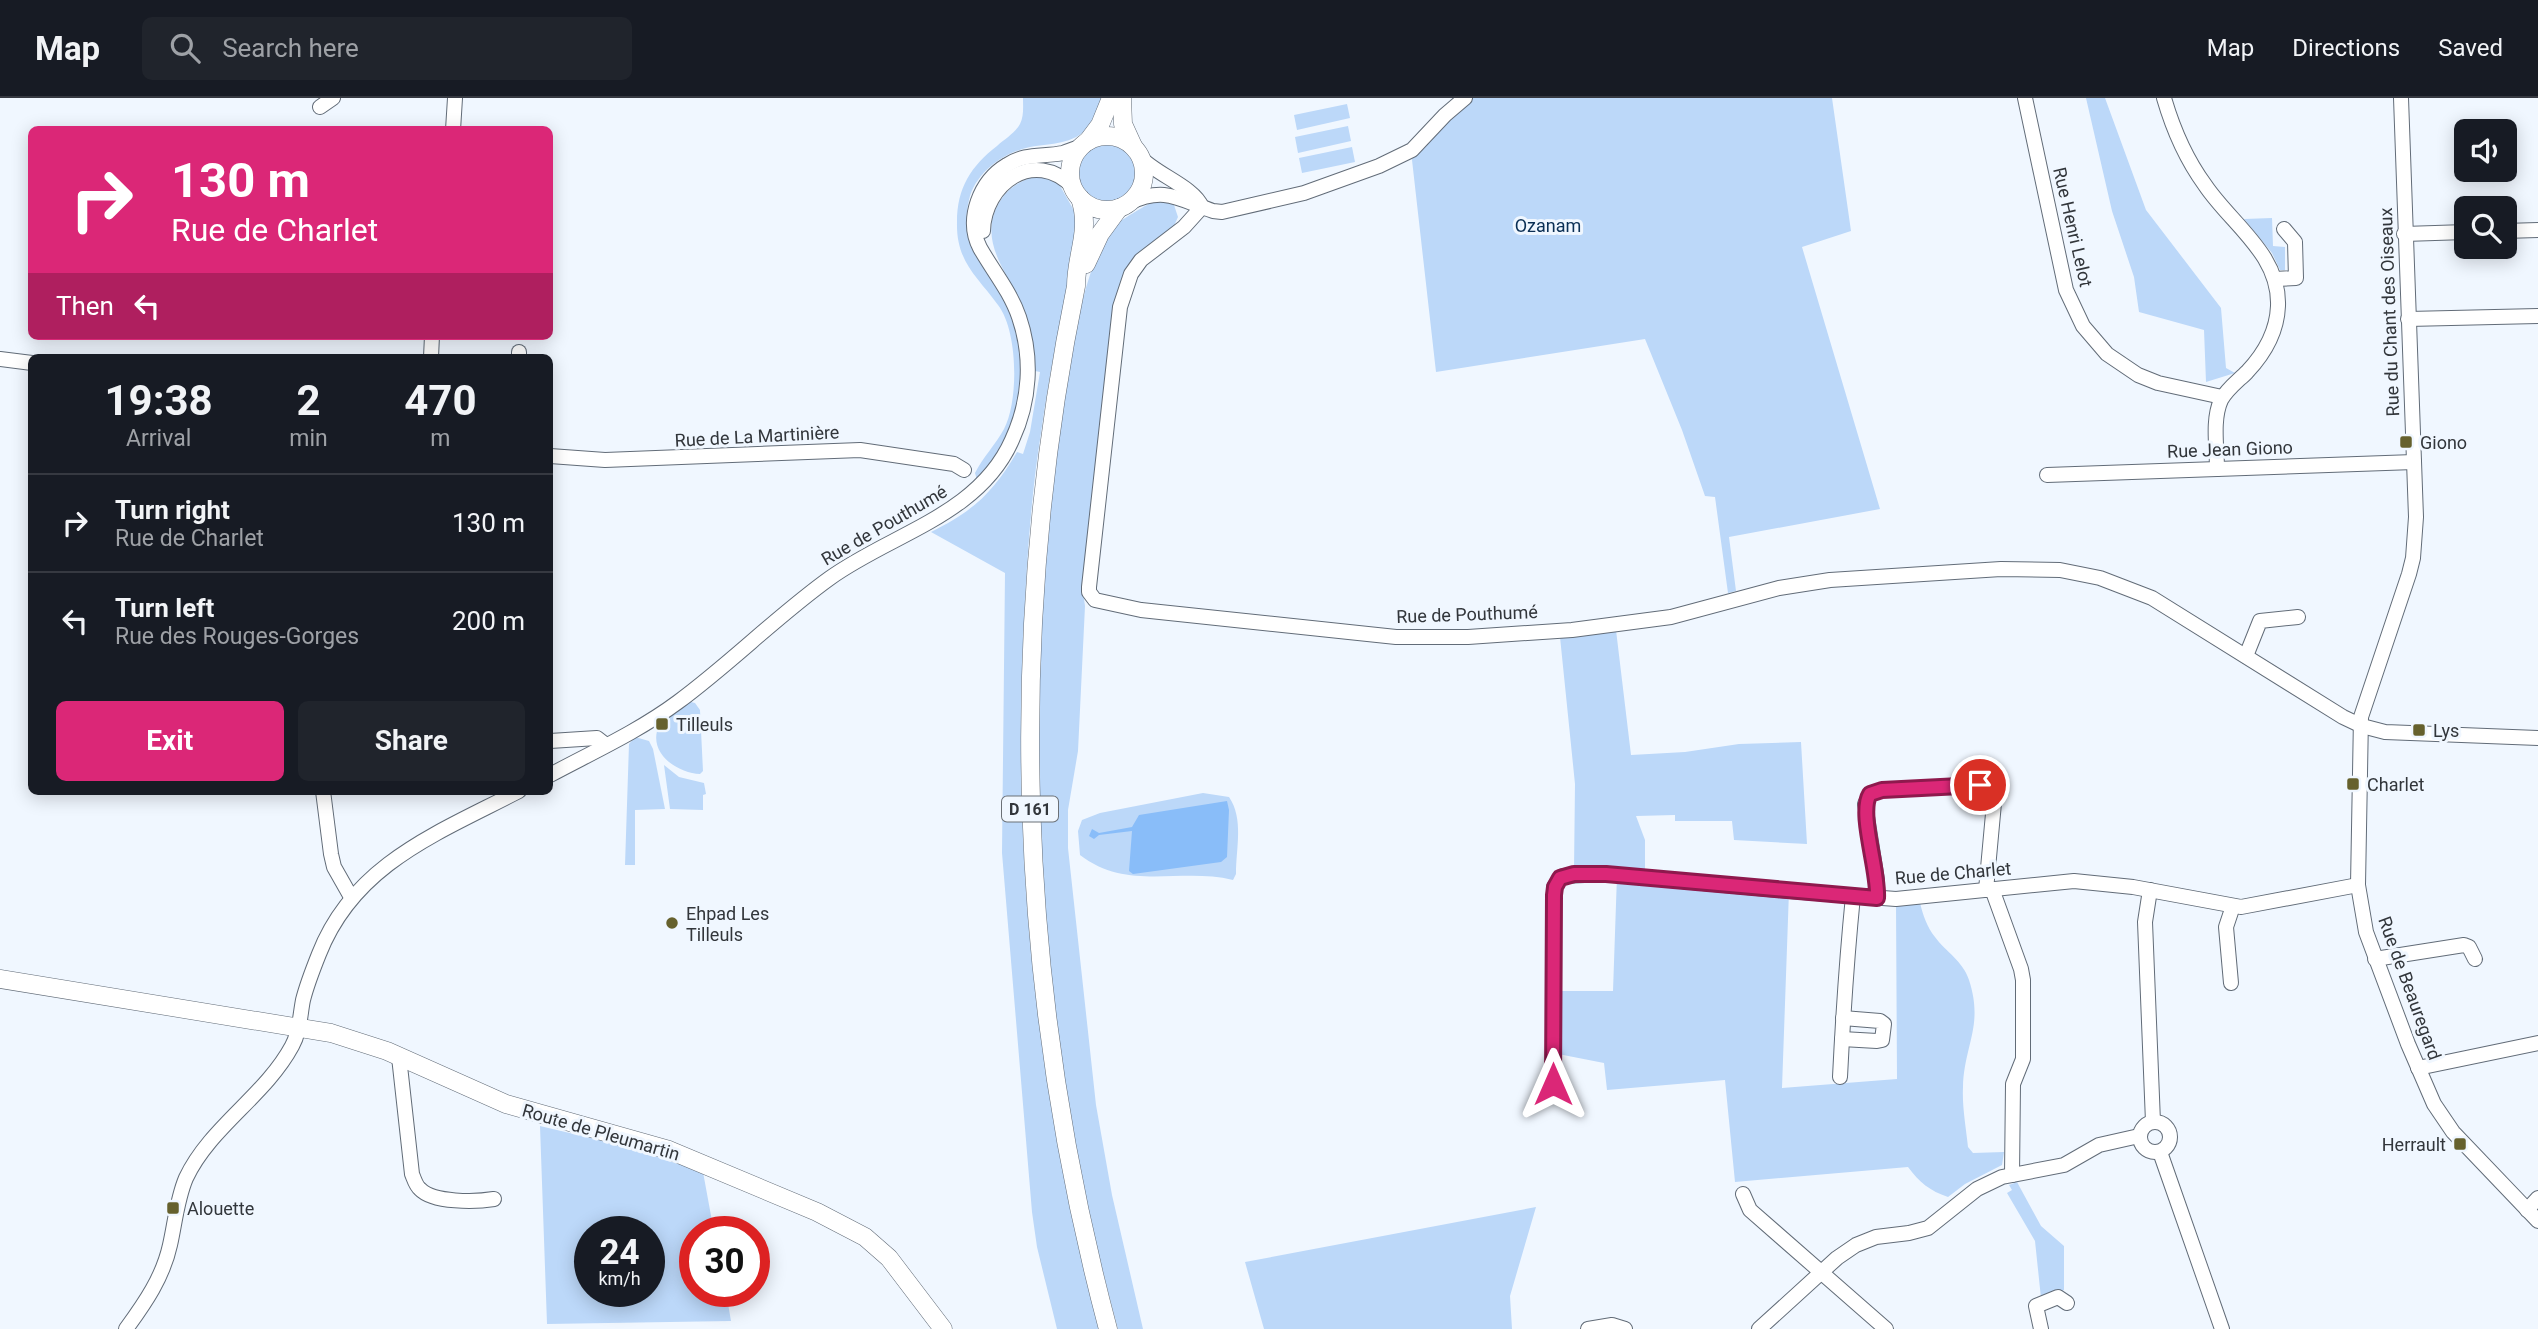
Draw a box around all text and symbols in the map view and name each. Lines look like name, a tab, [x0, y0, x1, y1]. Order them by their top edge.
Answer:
search box	[142, 17, 632, 80]
text: Map	[35, 29, 100, 68]
icon: search	[166, 29, 204, 67]
text: Search here	[222, 33, 359, 63]
text: Map	[2207, 34, 2254, 62]
text: Directions	[2292, 34, 2400, 62]
text: Saved	[2438, 34, 2503, 62]
map controls	[2454, 119, 2517, 259]
button: sound	[2454, 119, 2517, 182]
text: 130 m	[171, 152, 310, 209]
icon: right	[56, 154, 147, 245]
street label: Rue Henri Lelot	[2049, 165, 2097, 289]
button: search	[2454, 196, 2517, 259]
street label: Rue du Chant des Oiseaux	[2375, 207, 2403, 417]
text: Rue de Charlet	[171, 211, 378, 249]
park label: Ozanam	[1515, 215, 1581, 236]
icon: left	[128, 287, 166, 325]
text: Then	[56, 291, 114, 321]
text: 19:38	[105, 376, 213, 425]
text: 2	[296, 376, 321, 425]
text: 470	[404, 376, 477, 425]
street label: Rue de La Martinière	[674, 421, 840, 451]
text: Arrival	[126, 425, 191, 452]
text: min	[289, 425, 328, 452]
text: m	[430, 425, 450, 452]
place label: Giono	[2420, 432, 2467, 453]
marker: Giono	[2398, 434, 2414, 450]
street label: Rue Jean Giono	[2167, 436, 2293, 462]
street label: Rue de Pouthumé	[817, 480, 951, 570]
text: Turn right	[115, 495, 230, 525]
icon: right	[56, 504, 94, 542]
text: 130 m	[452, 508, 525, 538]
text: Rue de Charlet	[115, 525, 264, 552]
text: Turn left	[115, 593, 214, 623]
street label: Rue de Pouthumé	[1396, 601, 1538, 627]
icon: left	[56, 602, 94, 640]
text: 200 m	[452, 606, 525, 636]
text: Rue des Rouges-Gorges	[115, 623, 359, 650]
button: Exit	[56, 701, 284, 781]
button: Share	[298, 701, 525, 781]
place label: Tilleuls	[676, 714, 733, 735]
marker: Tilleuls	[654, 716, 670, 732]
place label: Lys	[2433, 720, 2459, 741]
marker: Lys	[2411, 722, 2427, 738]
pin	[1950, 755, 2010, 815]
icon: arrive	[1961, 766, 1999, 804]
place label: Charlet	[2367, 774, 2424, 795]
marker: Charlet	[2345, 776, 2361, 792]
road number: D 161	[1002, 796, 1058, 822]
street label: Rue de Charlet	[1894, 857, 2012, 889]
place label: Ehpad Les Tilleuls	[686, 903, 769, 945]
street label: Rue de Beauregard	[2374, 913, 2446, 1063]
marker: Ehpad Les Tilleuls	[664, 915, 680, 931]
position arrow	[1516, 1047, 1590, 1121]
street label: Route de Pleumartin	[520, 1099, 682, 1165]
place label: Herrault	[2382, 1134, 2446, 1155]
marker: Herrault	[2452, 1136, 2468, 1152]
place label: Alouette	[187, 1198, 254, 1219]
marker: Alouette	[165, 1200, 181, 1216]
speed limit sign: 30	[679, 1216, 770, 1307]
text: 24	[599, 1232, 640, 1273]
text: km/h	[598, 1268, 641, 1289]

